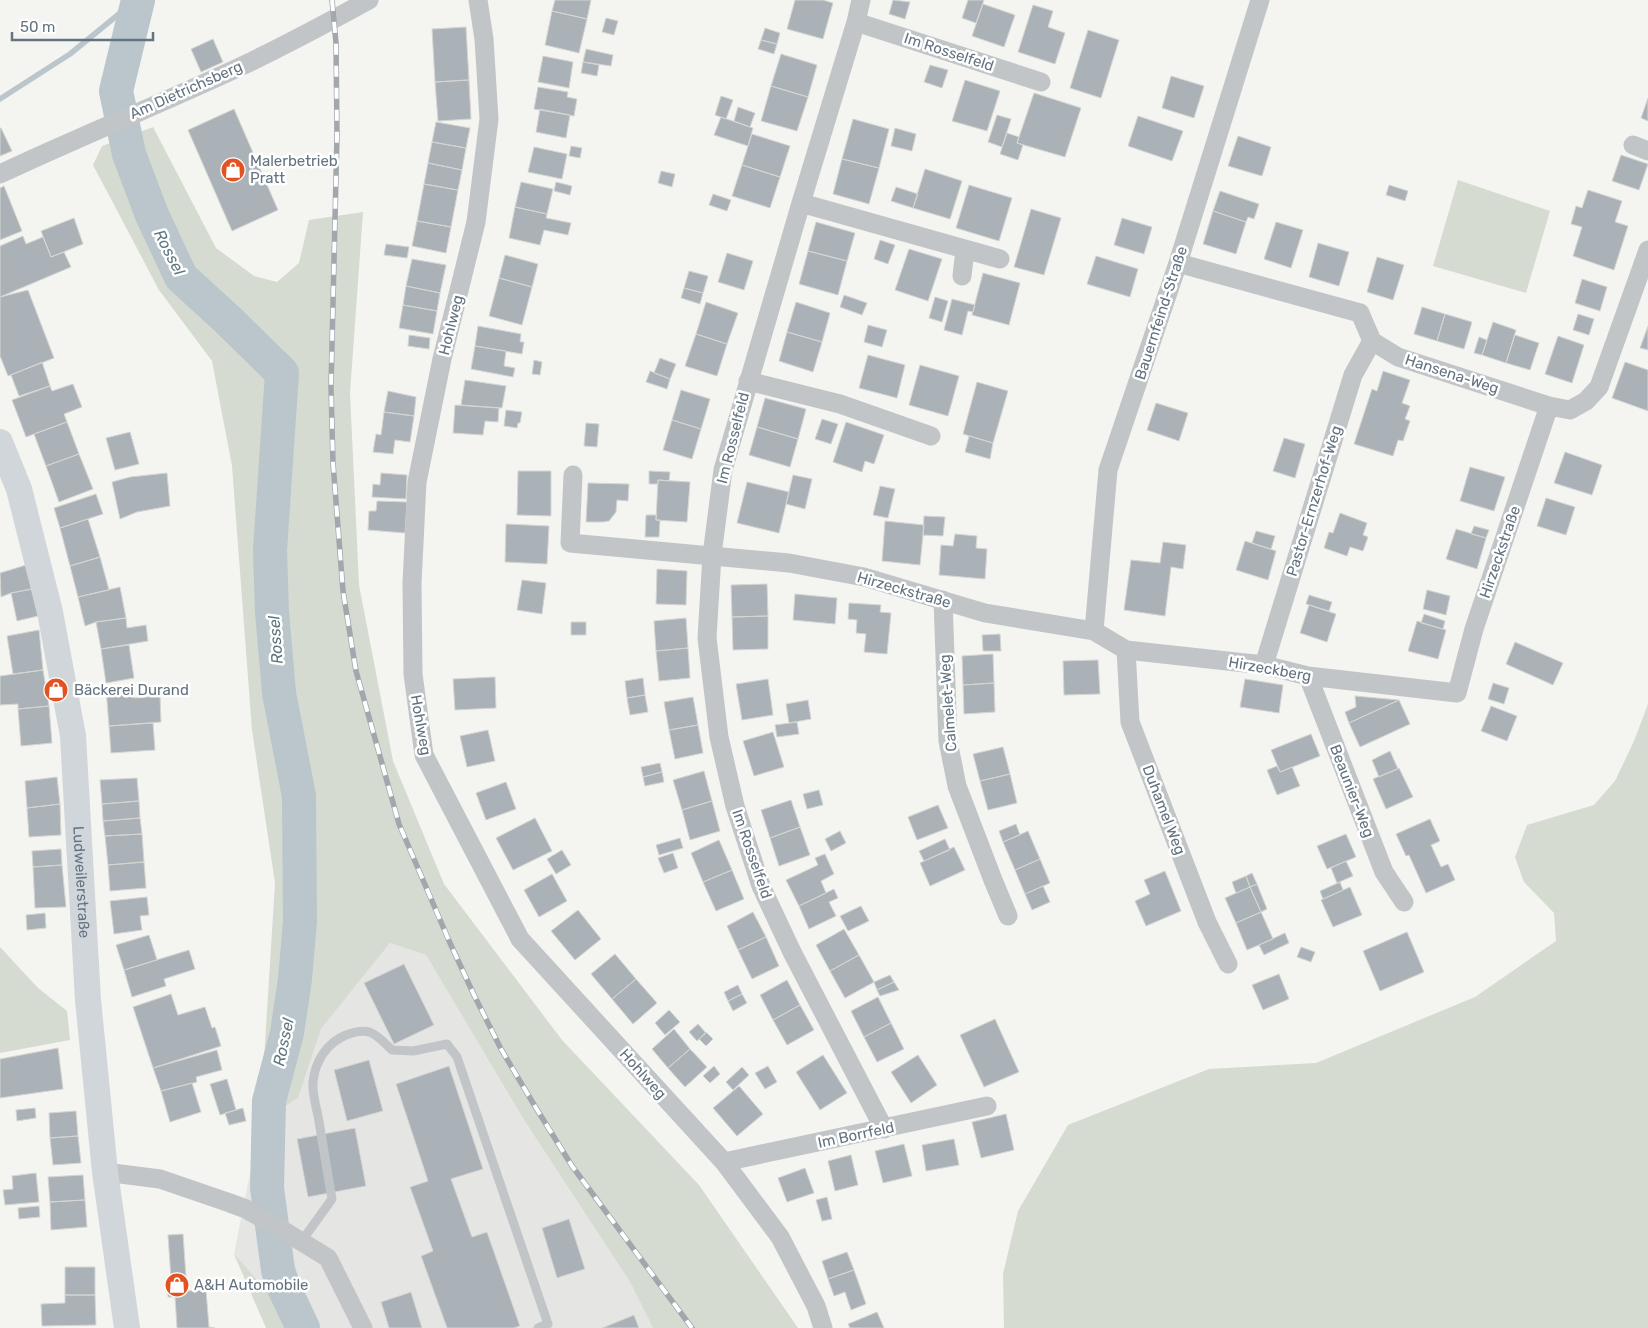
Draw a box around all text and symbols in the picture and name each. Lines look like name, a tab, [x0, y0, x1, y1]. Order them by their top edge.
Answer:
scale bar	[12, 10, 154, 42]
text: 50 m	[20, 18, 55, 36]
street label: Im Rosselfeld	[902, 29, 996, 75]
street label: Am Dietrichsberg	[127, 57, 245, 123]
place label: Malerbetrieb Pratt	[250, 152, 338, 187]
shop icon: Malerbetrieb Pratt	[220, 157, 246, 183]
water label: Rossel	[150, 226, 190, 279]
street label: Bauernfeind-Straße	[1131, 244, 1191, 382]
street label: Hohlweg	[435, 293, 467, 357]
street label: Hansena-Weg	[1403, 350, 1501, 398]
street label: Im Rosselfeld	[713, 391, 753, 485]
street label: Pastor-Ernzerhof-Weg	[1282, 423, 1346, 579]
street label: Hirzeckstraße	[1476, 503, 1524, 601]
street label: Hirzeckstraße	[855, 568, 953, 612]
water label: Rossel	[264, 614, 287, 665]
street label: Hirzeckberg	[1227, 653, 1313, 685]
street label: Calmelet-Weg	[936, 654, 960, 752]
shop icon: Bäckerei Durand	[43, 677, 69, 703]
place label: Bäckerei Durand	[74, 681, 189, 699]
street label: Hohlweg	[407, 693, 435, 757]
street label: Beaunier-Weg	[1326, 742, 1378, 840]
street label: Duhamel Weg	[1139, 763, 1189, 857]
street label: Im Rosselfeld	[728, 807, 776, 901]
street label: Ludweilerstraße	[69, 825, 93, 939]
water label: Rossel	[269, 1015, 298, 1068]
street label: Hohlweg	[616, 1045, 670, 1103]
street label: Im Borrfeld	[816, 1118, 896, 1152]
shop icon: A&H Automobile	[164, 1272, 190, 1298]
place label: A&H Automobile	[194, 1276, 308, 1294]

